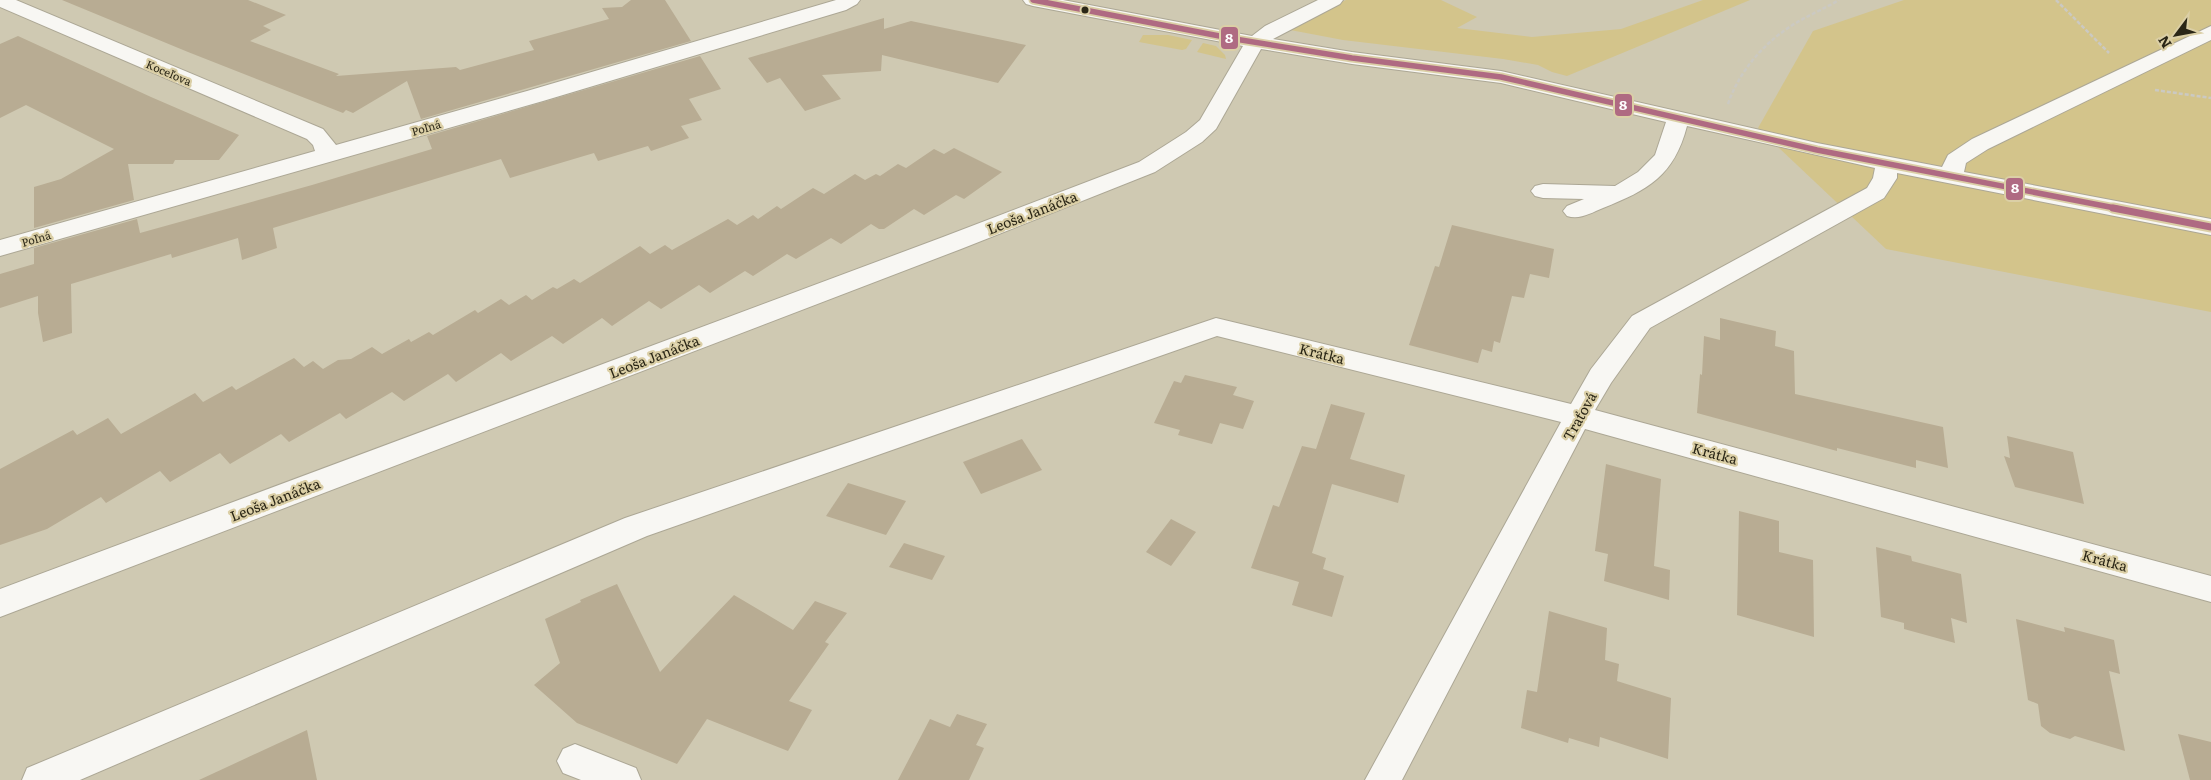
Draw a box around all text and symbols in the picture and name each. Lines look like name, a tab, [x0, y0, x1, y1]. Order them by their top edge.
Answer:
unlabelled marker	[1080, 5, 1090, 15]
north arrow	[2151, 10, 2201, 60]
line badge: 8	[1220, 26, 1239, 50]
text: 8	[1225, 27, 1233, 47]
text: N	[2152, 32, 2176, 53]
street label: Koceľova	[144, 55, 194, 89]
line badge: 8	[1614, 93, 1633, 117]
text: 8	[1619, 94, 1627, 114]
street label: Poľná	[409, 115, 443, 139]
line badge: 8	[2005, 177, 2024, 201]
text: 8	[2011, 177, 2019, 197]
street label: Leoša Janáčka	[984, 185, 1080, 238]
street label: Poľná	[19, 226, 53, 250]
street label: Leoša Janáčka	[606, 329, 702, 382]
street label: Krátka	[1297, 338, 1347, 368]
street label: Traťová	[1557, 388, 1601, 444]
street label: Krátka	[1690, 437, 1740, 469]
street label: Leoša Janáčka	[227, 472, 323, 525]
street label: Krátka	[2080, 544, 2130, 576]

